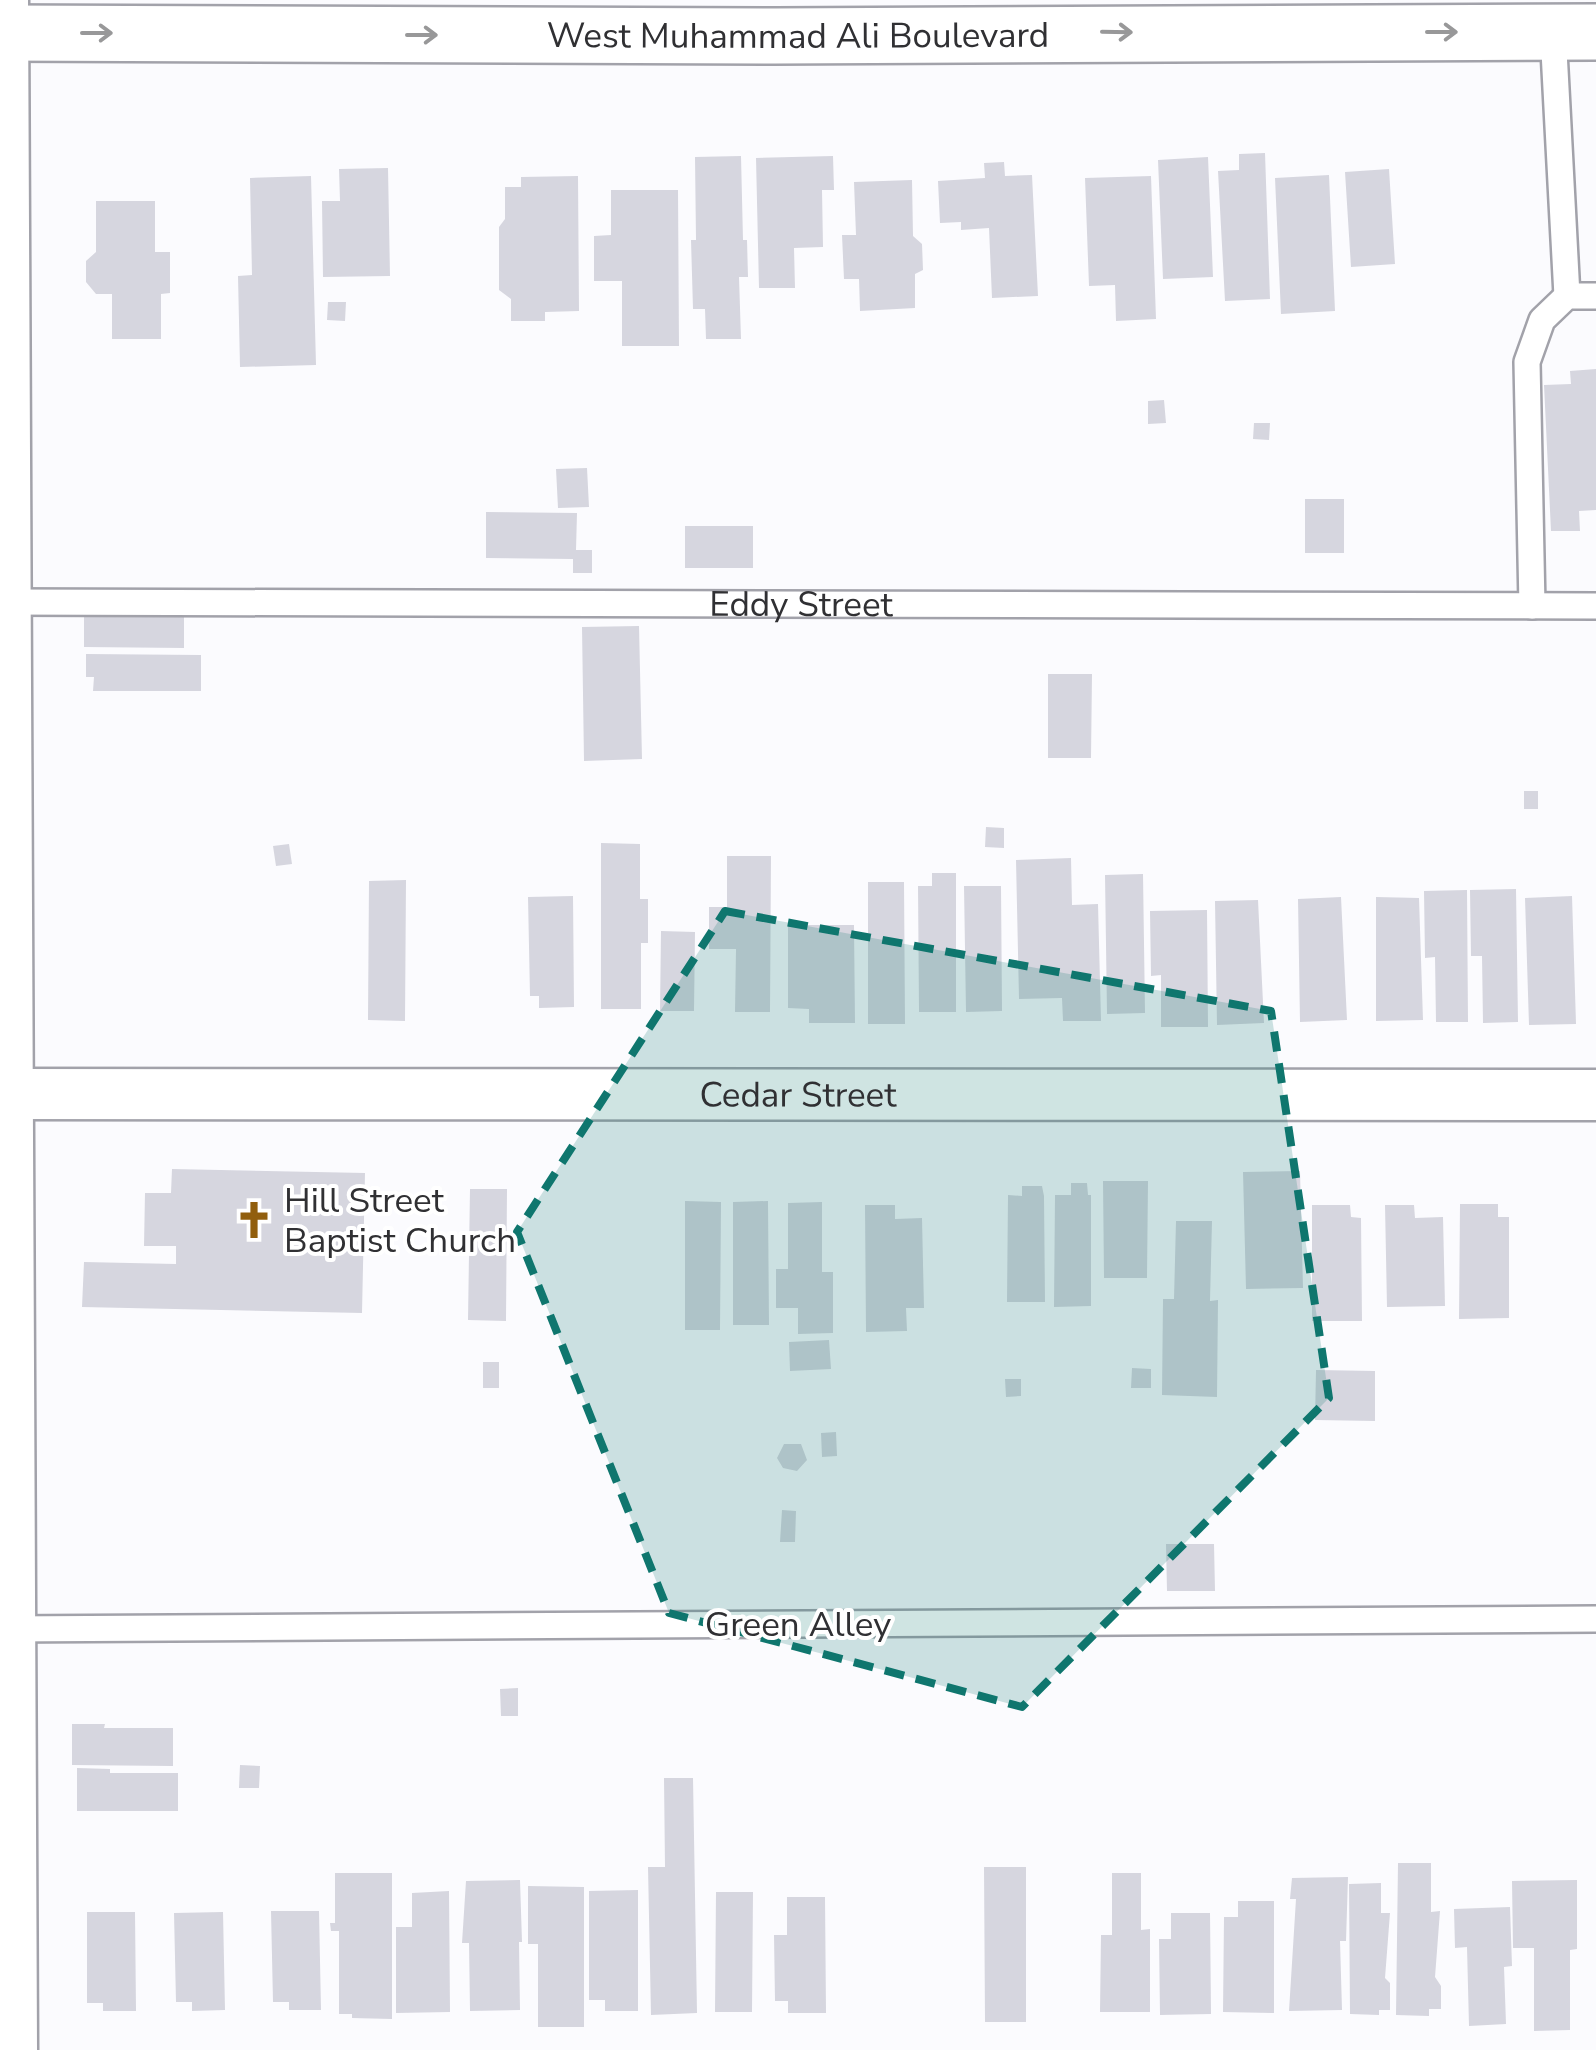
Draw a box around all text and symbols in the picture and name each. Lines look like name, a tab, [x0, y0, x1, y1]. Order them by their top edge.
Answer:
street label: West Muhammad Ali Boulevard	[547, 12, 1049, 60]
one-way arrow	[1426, 22, 1458, 42]
one-way arrow	[1101, 23, 1133, 42]
one-way arrow	[81, 24, 113, 43]
one-way arrow	[406, 26, 438, 44]
street label: Eddy Street	[709, 581, 894, 628]
street label: Cedar Street	[699, 1071, 897, 1119]
place label: Hill Street Baptist Church	[284, 1177, 516, 1264]
church icon: Hill Street Baptist Church	[233, 1199, 275, 1241]
street label: Green Alley	[705, 1601, 891, 1648]

